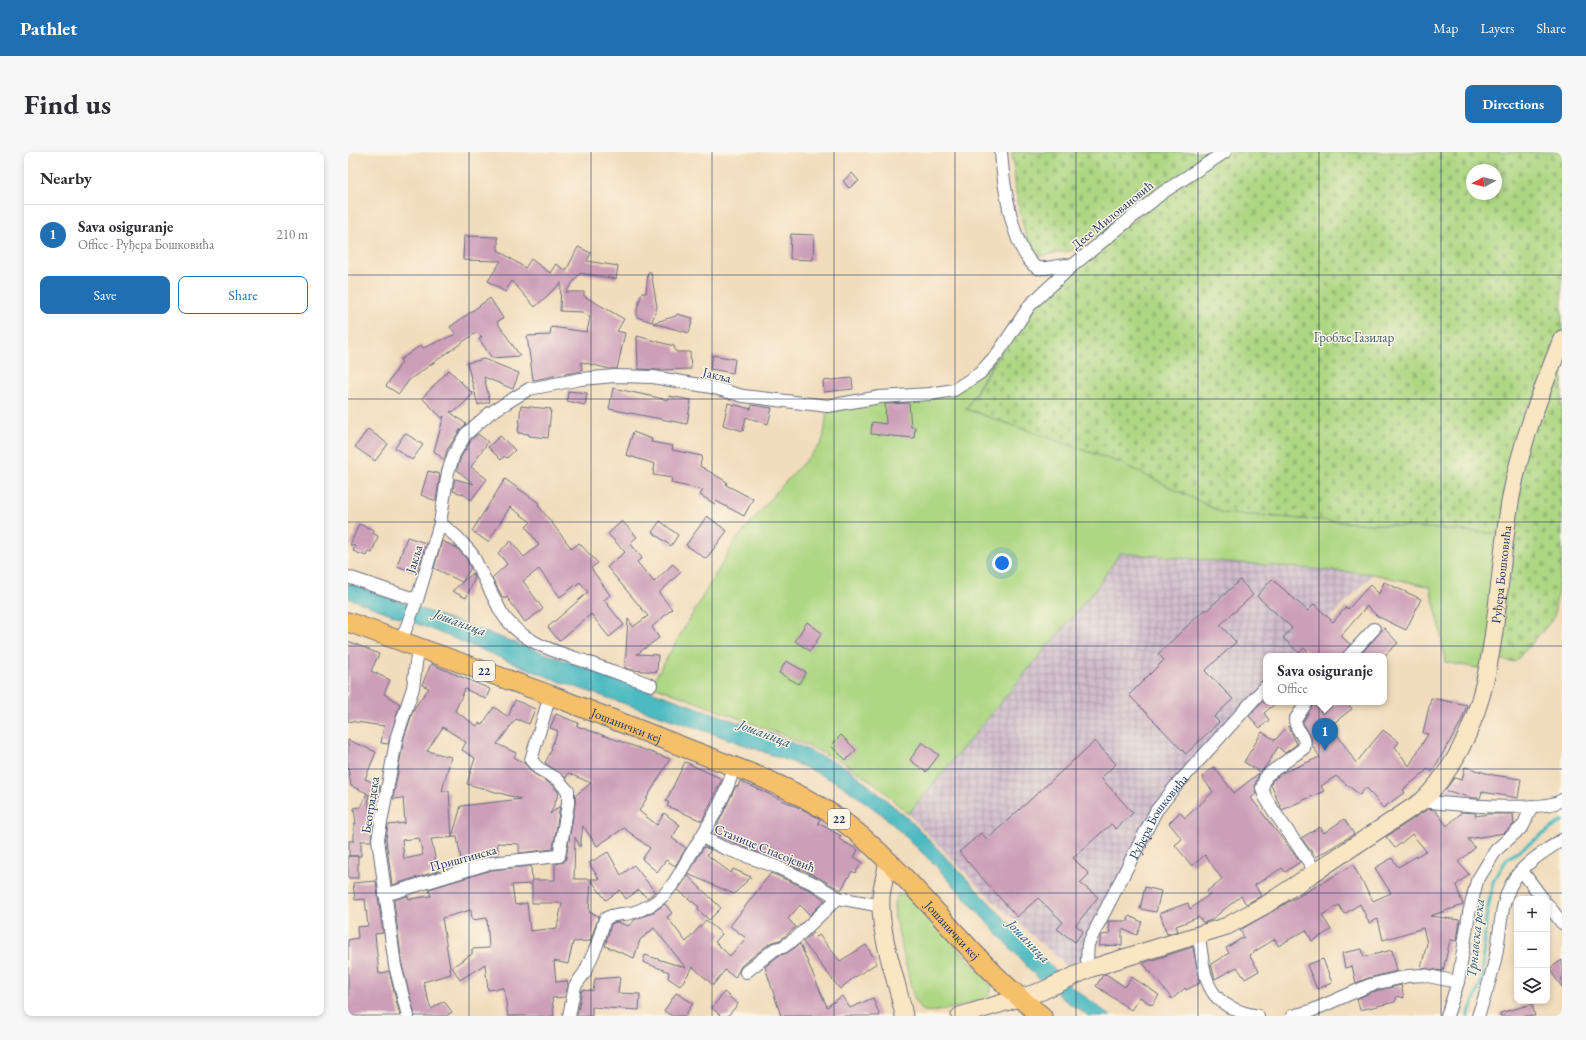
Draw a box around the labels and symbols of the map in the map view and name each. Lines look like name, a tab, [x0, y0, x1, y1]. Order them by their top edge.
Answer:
north arrow	[1466, 164, 1502, 200]
street label: Десе Миловановић	[1067, 176, 1157, 253]
park label: Гробље Газилар	[1314, 329, 1395, 346]
street label: Јакља	[700, 363, 734, 387]
street label: Руђера Бошковића	[1487, 524, 1515, 624]
street label: Јакља	[401, 542, 427, 576]
your location	[992, 553, 1012, 573]
water label: Јошаница	[429, 603, 489, 640]
road number: 22	[473, 661, 495, 681]
street label: Јошанички кеј	[588, 703, 664, 746]
water label: Јошаница	[734, 714, 794, 751]
pin: 1	[1312, 718, 1338, 751]
street label: Руђера Бошковића	[1124, 770, 1192, 862]
street label: Београдска	[357, 774, 383, 835]
road number: 22	[828, 809, 850, 829]
street label: Станице Спасојевић	[712, 820, 818, 876]
street label: Приштинска	[428, 841, 499, 875]
street label: Јошанички кеј	[921, 896, 984, 963]
water label: Трнавска река	[1462, 898, 1488, 978]
water label: Јошаница	[1002, 913, 1054, 967]

